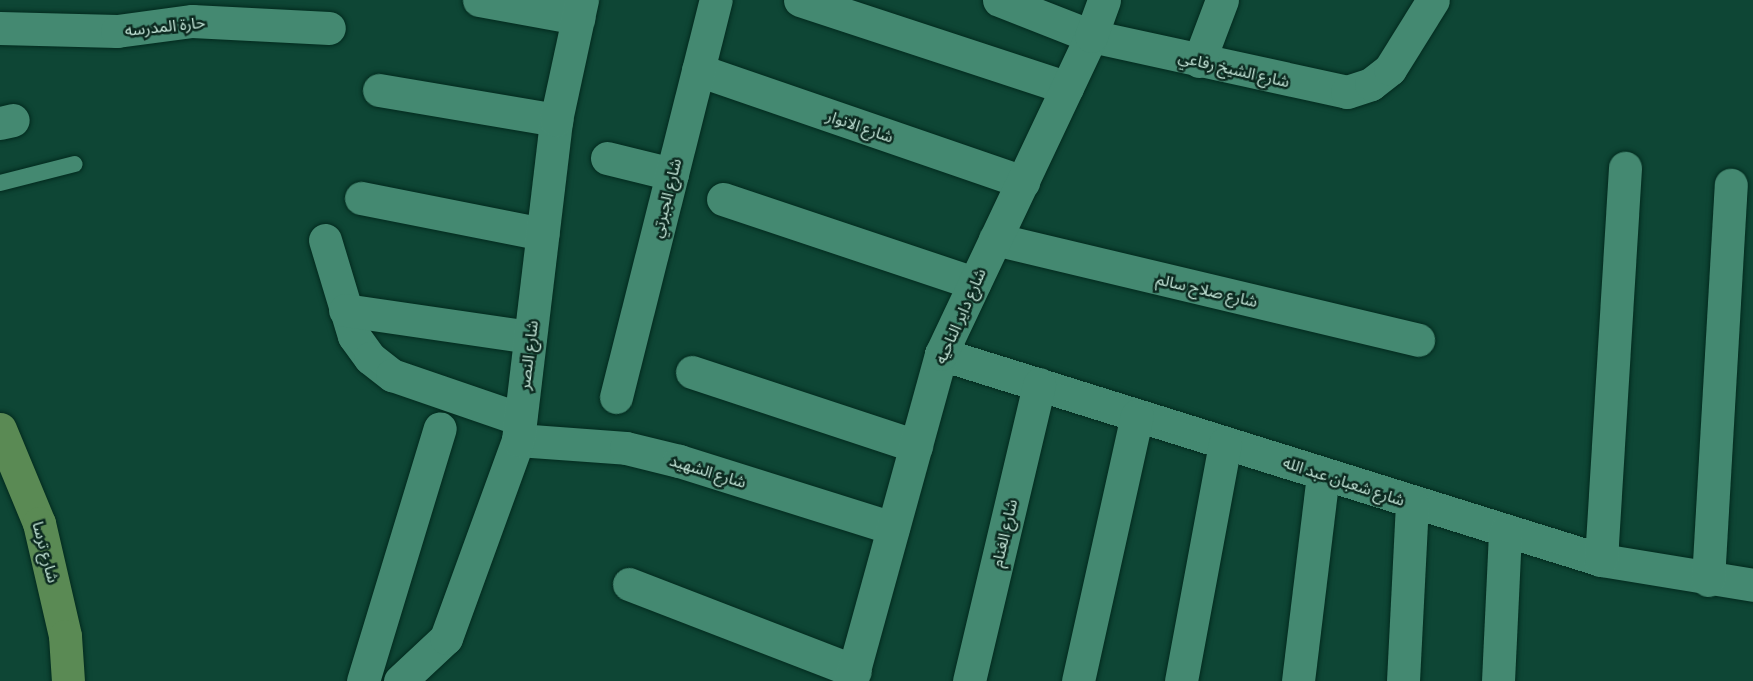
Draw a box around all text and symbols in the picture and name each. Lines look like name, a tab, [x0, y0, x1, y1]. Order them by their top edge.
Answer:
street label: حارة المدرسه	[124, 12, 206, 40]
street label: شارع الشيخ رفاعي	[1177, 47, 1291, 91]
street label: شارع الانوار	[824, 106, 896, 146]
street label: شارع الجبرتي	[647, 156, 685, 240]
street label: شارع داير الناحيه	[930, 265, 990, 367]
street label: شارع صلاح سالم	[1155, 269, 1259, 311]
street label: شارع النصر	[514, 319, 542, 391]
street label: شارع الشهيد	[667, 450, 749, 492]
street label: شارع شعبان عبد الله	[1281, 452, 1407, 510]
street label: شارع الغنام	[987, 497, 1021, 569]
street label: شارع ترسا	[29, 519, 63, 585]

